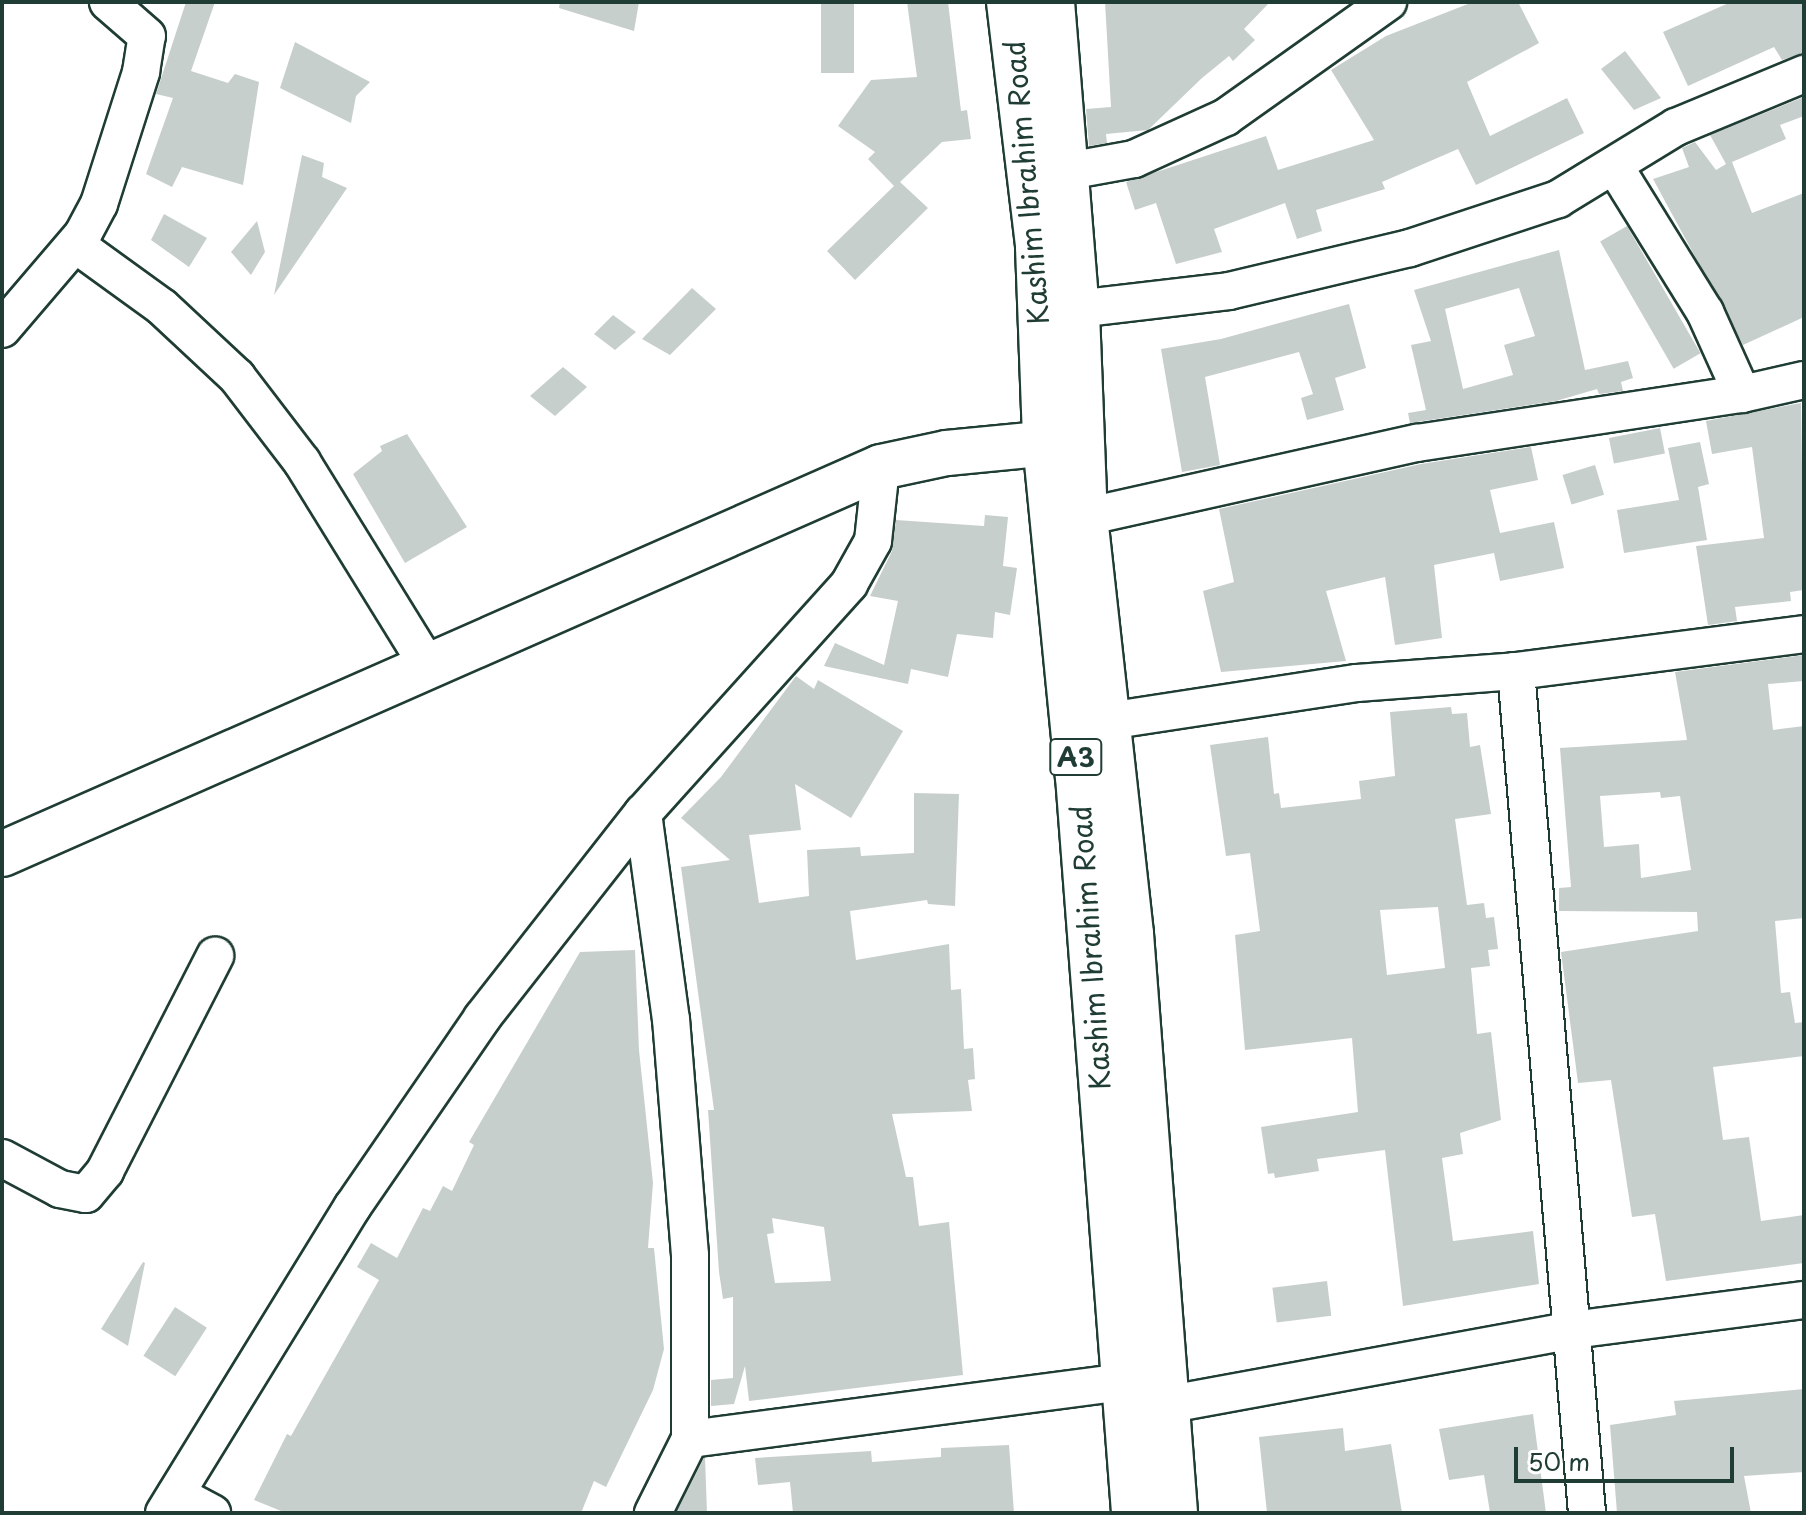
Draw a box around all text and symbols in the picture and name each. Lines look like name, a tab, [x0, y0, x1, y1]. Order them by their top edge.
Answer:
street label: Kashim Ibrahim Road	[997, 38, 1055, 328]
road number: A3	[1048, 735, 1104, 779]
street label: Kashim Ibrahim Road	[1063, 803, 1117, 1093]
scale bar	[1518, 1431, 1738, 1481]
text: 50 m	[1528, 1443, 1590, 1479]

